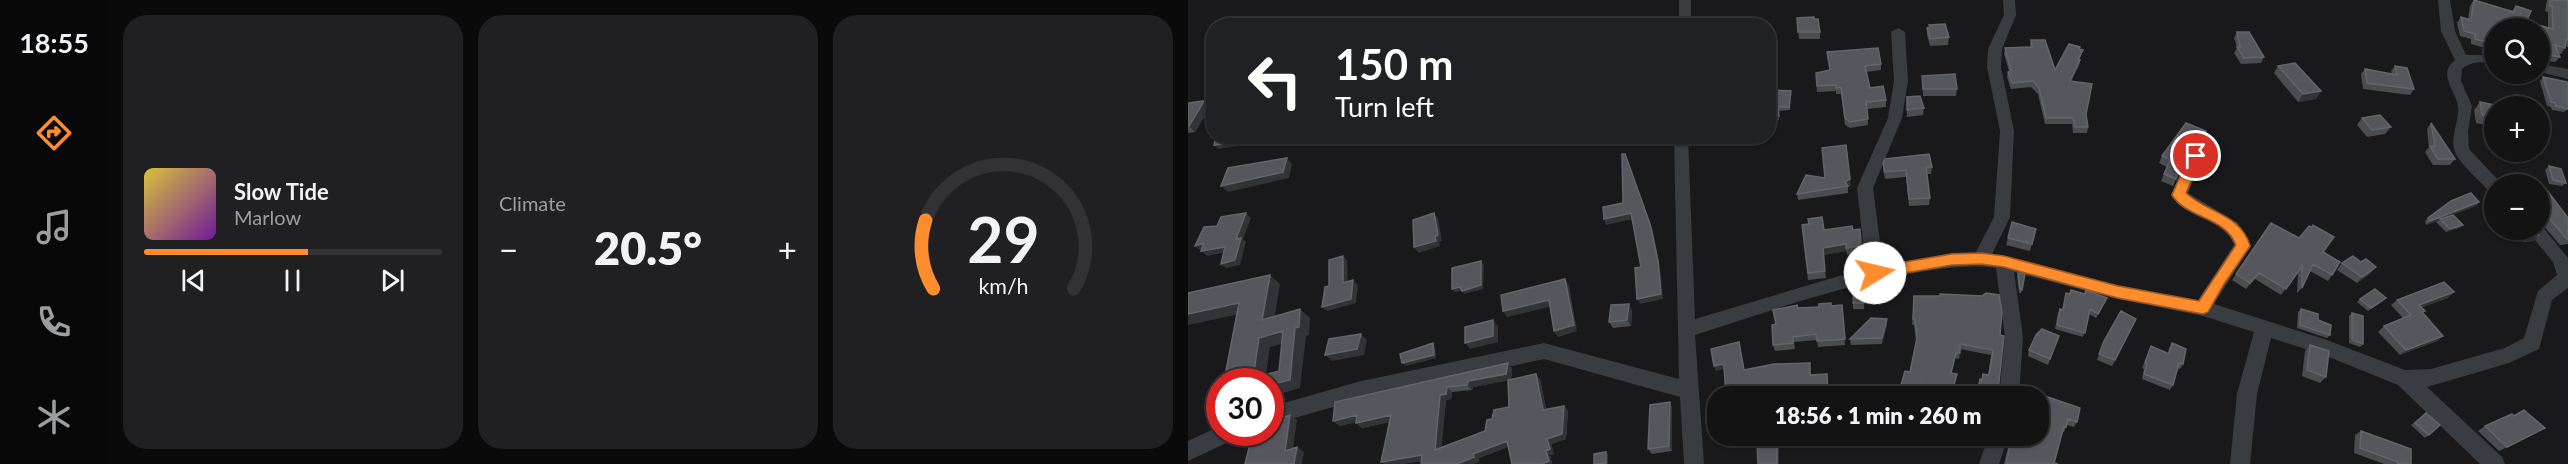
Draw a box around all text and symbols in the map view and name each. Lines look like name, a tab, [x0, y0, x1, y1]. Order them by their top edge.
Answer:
map controls	[2484, 18, 2550, 240]
button: search	[2484, 18, 2550, 84]
text: 18:55	[19, 26, 89, 59]
text: 150 m	[1335, 39, 1453, 89]
icon: left	[1236, 42, 1314, 120]
text: Turn left	[1335, 90, 1434, 123]
button: +	[2484, 96, 2550, 162]
icon: directions	[33, 112, 75, 154]
pin	[2170, 130, 2221, 181]
icon: arrive	[2179, 139, 2212, 172]
button: −	[2484, 174, 2550, 240]
text: Slow Tide	[234, 178, 329, 205]
text: Climate	[499, 191, 566, 215]
text: 29	[967, 201, 1039, 276]
text: Marlow	[234, 205, 301, 229]
icon: music	[33, 206, 75, 248]
text: 20.5°	[594, 221, 702, 275]
text: −	[499, 229, 518, 269]
text: +	[778, 229, 797, 269]
position arrow	[1843, 241, 1907, 305]
icon: previous	[177, 264, 210, 297]
icon: pause	[276, 264, 309, 297]
icon: next	[376, 264, 409, 297]
text: km/h	[978, 273, 1028, 299]
icon: phone	[33, 301, 75, 343]
speed limit sign: 30	[1206, 368, 1284, 446]
icon: climate	[33, 396, 75, 438]
text: 18:56 · 1 min · 260 m	[1775, 402, 1981, 429]

